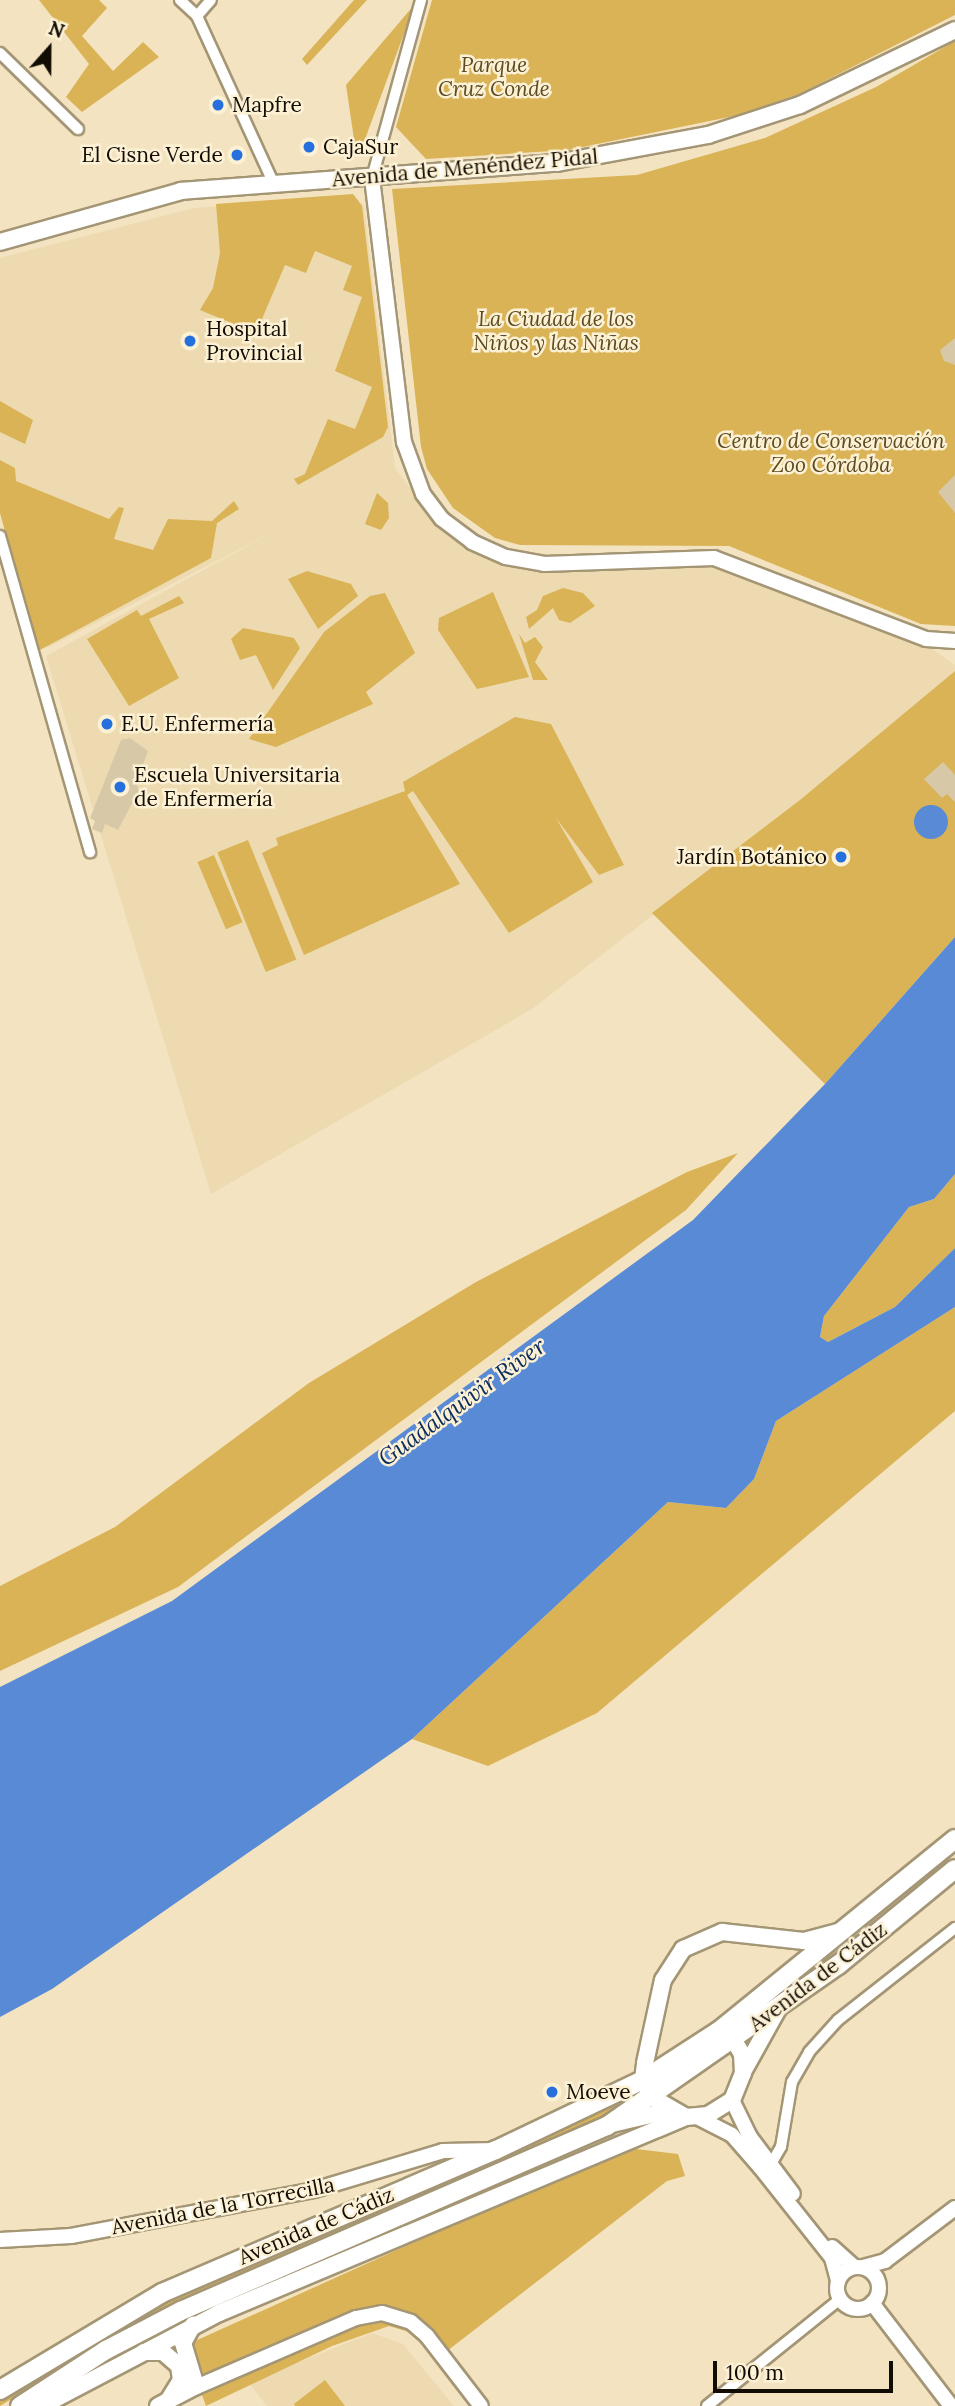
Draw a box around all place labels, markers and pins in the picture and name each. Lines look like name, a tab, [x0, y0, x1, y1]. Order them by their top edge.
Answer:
place label: Mapfre	[232, 92, 302, 118]
marker: Mapfre	[210, 97, 226, 113]
place label: CajaSur	[323, 134, 398, 160]
marker: CajaSur	[301, 139, 317, 155]
place label: El Cisne Verde	[82, 142, 223, 168]
marker: El Cisne Verde	[229, 147, 245, 163]
place label: Hospital Provincial	[206, 316, 303, 366]
marker: Hospital Provincial	[180, 331, 200, 351]
place label: E.U. Enfermería	[121, 711, 274, 737]
marker: E.U. Enfermería	[99, 716, 115, 732]
place label: Escuela Universitaria de Enfermería	[134, 762, 340, 812]
marker: Escuela Universitaria de Enfermería	[112, 779, 128, 795]
place label: Jardín Botánico	[677, 844, 827, 870]
marker: Jardín Botánico	[833, 849, 849, 865]
place label: Moeve	[566, 2079, 631, 2105]
marker: Moeve	[544, 2084, 560, 2100]

